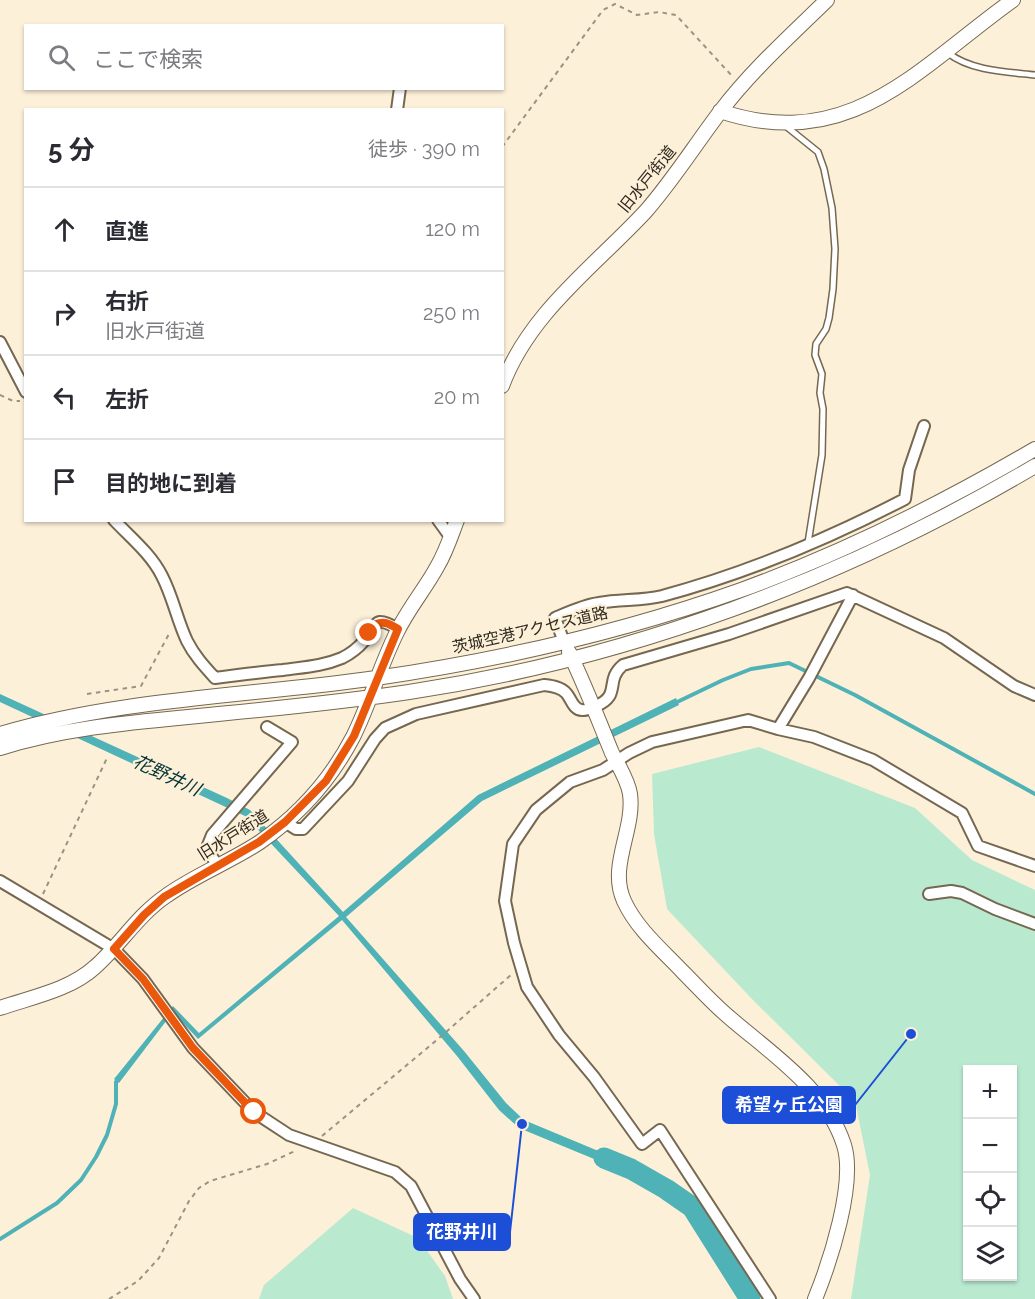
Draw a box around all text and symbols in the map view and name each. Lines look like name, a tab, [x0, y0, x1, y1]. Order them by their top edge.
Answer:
search box	[24, 24, 504, 90]
icon: search	[45, 41, 78, 74]
text: ここで検索	[93, 46, 203, 72]
text: 5 分	[48, 135, 95, 165]
text: 徒歩 · 390 m	[368, 137, 480, 161]
street label: 旧水戸街道	[614, 142, 680, 216]
icon: ahead	[48, 213, 81, 246]
text: 120 m	[425, 217, 480, 241]
text: 直進	[105, 218, 149, 244]
text: 右折	[105, 288, 149, 314]
icon: right	[48, 297, 81, 330]
text: 250 m	[423, 301, 480, 325]
text: 旧水戸街道	[105, 319, 205, 343]
icon: left	[48, 381, 81, 414]
text: 20 m	[434, 385, 480, 409]
text: 左折	[105, 386, 149, 412]
icon: arrive	[48, 465, 81, 498]
text: 目的地に到着	[105, 470, 237, 496]
street label: 茨城空港アクセス道路	[450, 603, 610, 657]
route end	[355, 619, 381, 645]
water label: 花野井川	[130, 750, 206, 801]
street label: 旧水戸街道	[194, 806, 272, 864]
map controls	[963, 1065, 1017, 1281]
button: +	[963, 1065, 1017, 1119]
callout: 希望ヶ丘公園	[723, 1087, 855, 1123]
text: 希望ヶ丘公園	[735, 1094, 843, 1115]
route start	[240, 1098, 266, 1124]
button: −	[963, 1119, 1017, 1173]
button: locate	[963, 1173, 1017, 1227]
callout: 花野井川	[414, 1214, 510, 1250]
text: 花野井川	[426, 1221, 498, 1242]
button: layers	[963, 1227, 1017, 1281]

